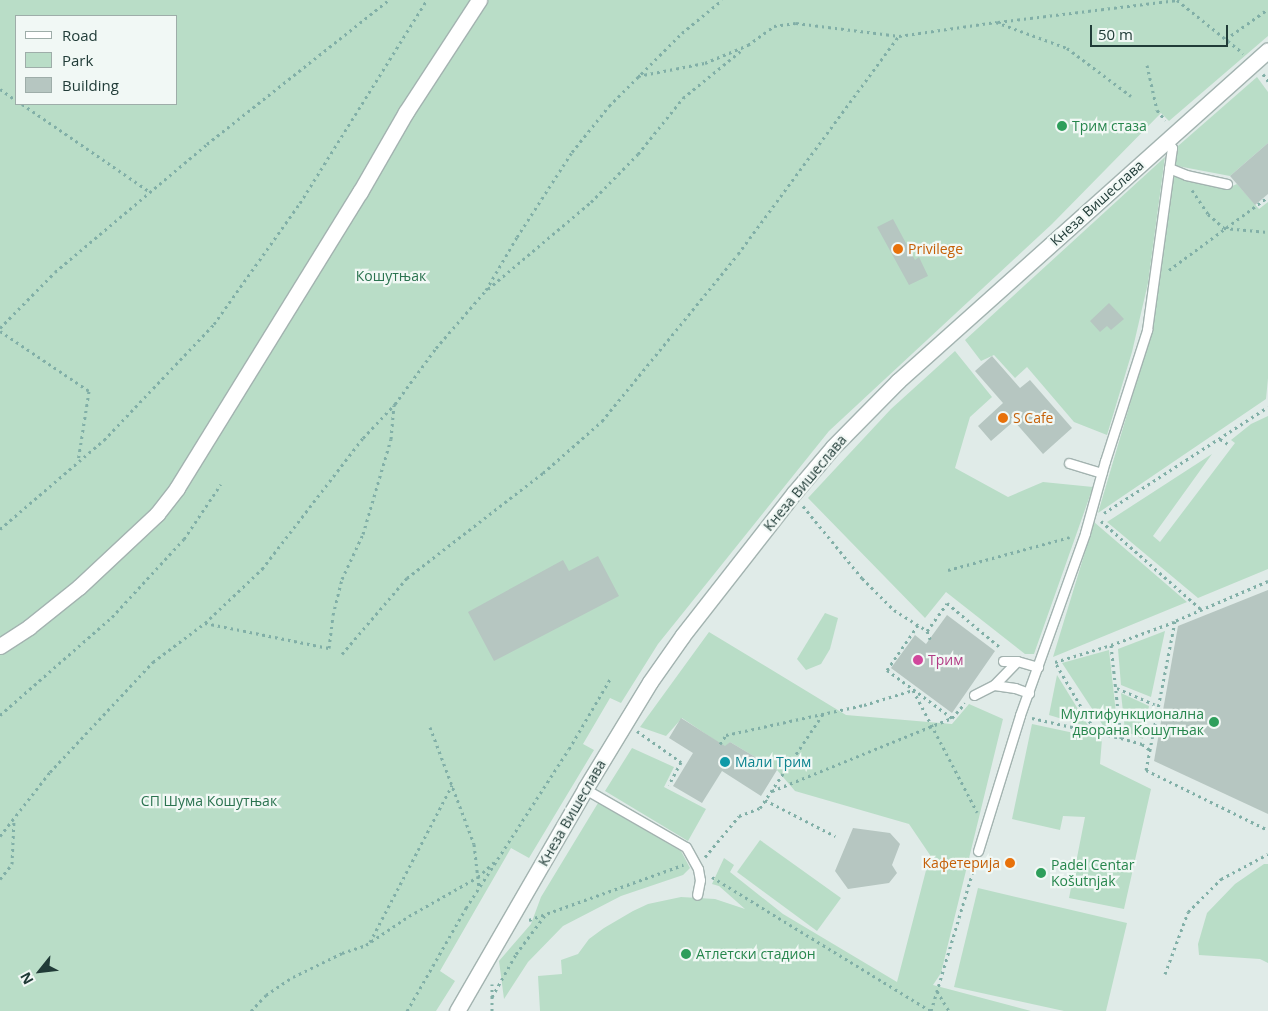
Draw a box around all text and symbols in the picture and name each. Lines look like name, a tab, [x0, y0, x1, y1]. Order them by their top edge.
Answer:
legend	[15, 15, 178, 105]
scale bar	[1093, 15, 1230, 47]
text: 50 m	[1098, 24, 1133, 44]
text: Road	[62, 25, 98, 45]
text: Park	[62, 50, 93, 70]
text: Building	[62, 75, 119, 95]
place label: Трим стаза	[1072, 118, 1147, 134]
marker: Трим стаза	[1056, 120, 1068, 132]
street label: Кнеза Вишеслава	[1047, 157, 1147, 249]
place label: Privilege	[908, 241, 963, 257]
marker: Privilege	[892, 243, 904, 255]
park label: Кошутњак	[356, 268, 426, 284]
place label: S Cafe	[1013, 410, 1053, 426]
marker: S Cafe	[997, 412, 1009, 424]
street label: Кнеза Вишеслава	[760, 432, 850, 534]
place label: Трим	[928, 652, 963, 668]
marker: Трим	[912, 654, 924, 666]
place label: Мултифункционална дворана Кошутњак	[1060, 706, 1204, 739]
marker: Мултифункционална дворана Кошутњак	[1208, 716, 1220, 728]
place label: Мали Трим	[735, 754, 811, 770]
marker: Мали Трим	[719, 756, 731, 768]
street label: Кнеза Вишеслава	[535, 757, 609, 869]
park label: СП Шума Кошутњак	[141, 793, 277, 809]
place label: Кафетерија	[923, 855, 1000, 871]
marker: Кафетерија	[1004, 857, 1016, 869]
place label: Padel Centar Košutnjak	[1051, 857, 1135, 890]
marker: Padel Centar Košutnjak	[1035, 867, 1047, 879]
north arrow	[15, 946, 65, 996]
place label: Атлетски стадион	[696, 946, 816, 962]
marker: Атлетски стадион	[680, 948, 692, 960]
text: N	[15, 969, 38, 988]

